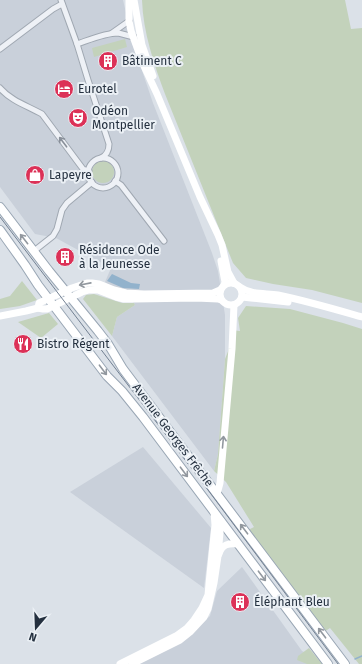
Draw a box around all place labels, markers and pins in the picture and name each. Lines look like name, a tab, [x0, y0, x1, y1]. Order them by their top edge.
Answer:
building icon: Bâtiment C	[97, 50, 119, 72]
place label: Bâtiment C	[122, 54, 182, 68]
hotel icon: Eurotel	[53, 78, 75, 100]
place label: Eurotel	[78, 82, 117, 96]
place label: Odéon Montpellier	[92, 104, 155, 132]
theatre icon: Odéon Montpellier	[67, 107, 89, 129]
shop icon: Lapeyre	[24, 164, 46, 186]
place label: Lapeyre	[49, 168, 92, 182]
place label: Résidence Ode à la Jeunesse	[79, 243, 160, 271]
building icon: Résidence Ode à la Jeunesse	[54, 246, 76, 268]
restaurant icon: Bistro Régent	[12, 333, 34, 355]
place label: Bistro Régent	[37, 337, 110, 351]
building icon: Éléphant Bleu	[229, 591, 251, 613]
place label: Éléphant Bleu	[254, 594, 330, 609]

